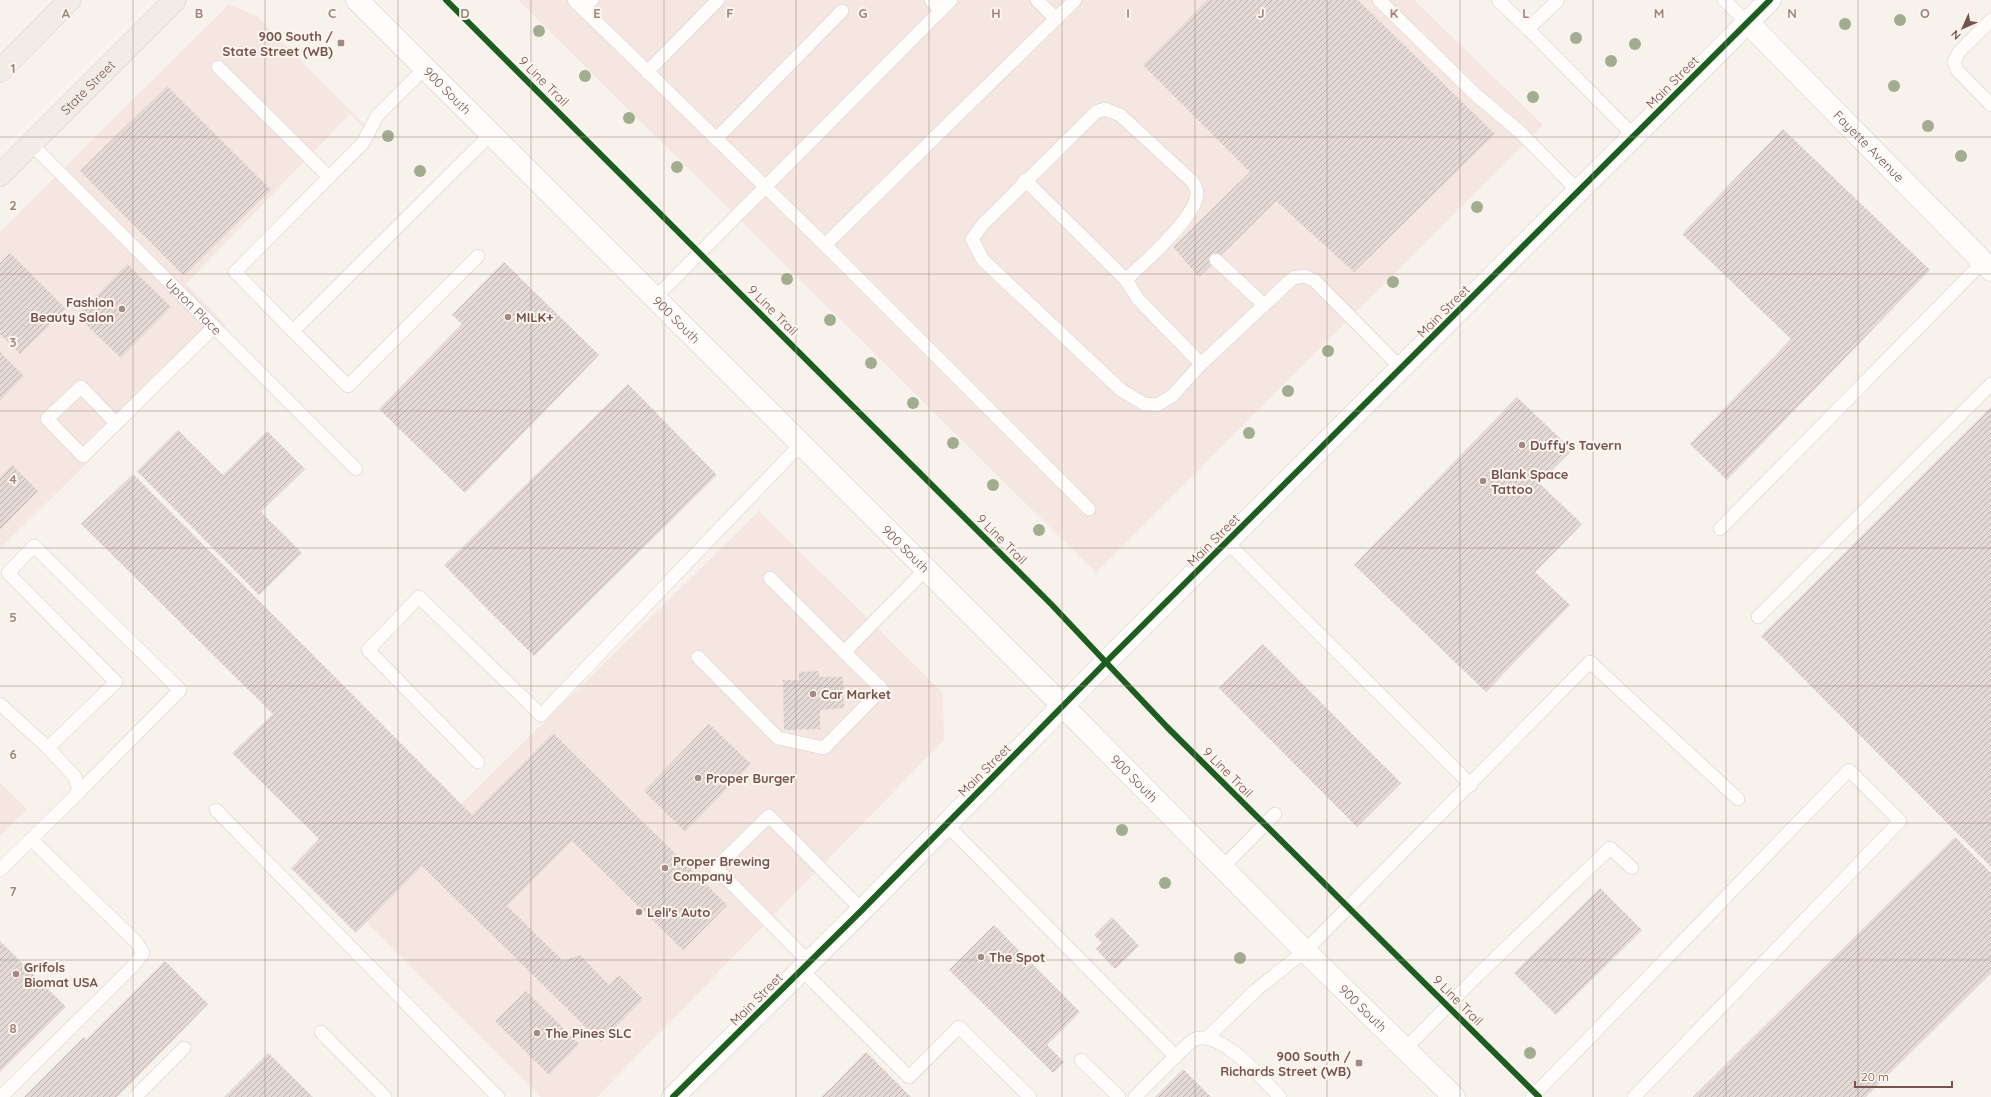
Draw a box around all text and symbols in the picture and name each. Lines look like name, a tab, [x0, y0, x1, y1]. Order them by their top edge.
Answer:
text: A	[62, 5, 71, 21]
text: B	[195, 5, 203, 21]
text: C	[328, 5, 336, 21]
text: D	[460, 5, 470, 21]
text: E	[593, 5, 601, 21]
text: F	[726, 5, 734, 21]
text: G	[858, 5, 868, 21]
text: H	[991, 5, 1001, 21]
text: I	[1126, 5, 1130, 21]
text: J	[1257, 5, 1265, 21]
text: K	[1390, 5, 1399, 21]
text: L	[1522, 5, 1530, 21]
text: M	[1654, 5, 1664, 21]
text: N	[1787, 5, 1797, 21]
text: O	[1920, 5, 1930, 21]
north arrow	[1943, 8, 1983, 48]
text: N	[1948, 27, 1964, 43]
place label: 900 South / State Street (WB)	[222, 28, 333, 59]
marker: 900 South / State Street (WB)	[336, 38, 346, 48]
street label: Main Street	[1642, 52, 1702, 112]
street label: 9 Line Trail	[516, 53, 572, 109]
street label: State Street	[57, 57, 118, 118]
text: 1	[10, 60, 16, 76]
street label: 900 South	[420, 63, 475, 118]
street label: Fayette Avenue	[1830, 107, 1908, 185]
text: 2	[9, 197, 17, 213]
street label: Upton Place	[162, 275, 225, 338]
street label: Main Street	[1413, 281, 1473, 341]
street label: 9 Line Trail	[745, 282, 801, 338]
street label: 900 South	[649, 292, 704, 347]
place label: Fashion Beauty Salon	[30, 294, 114, 325]
marker: Fashion Beauty Salon	[117, 304, 127, 314]
place label: MILK+	[516, 309, 554, 325]
marker: MILK+	[503, 312, 513, 322]
text: 3	[10, 334, 17, 350]
place label: Duffy's Tavern	[1530, 437, 1622, 453]
marker: Duffy's Tavern	[1517, 440, 1527, 450]
place label: Blank Space Tattoo	[1491, 466, 1569, 497]
text: 4	[9, 471, 17, 487]
marker: Blank Space Tattoo	[1478, 476, 1488, 486]
street label: Main Street	[1183, 510, 1243, 570]
street label: 9 Line Trail	[974, 511, 1030, 567]
street label: 900 South	[879, 522, 933, 576]
text: 5	[9, 609, 17, 625]
place label: Car Market	[821, 686, 891, 702]
marker: Car Market	[808, 689, 818, 699]
street label: Main Street	[954, 740, 1014, 800]
street label: 9 Line Trail	[1200, 744, 1256, 800]
text: 6	[9, 746, 17, 762]
street label: 900 South	[1107, 751, 1161, 805]
place label: Proper Burger	[706, 770, 796, 786]
marker: Proper Burger	[693, 773, 703, 783]
place label: Proper Brewing Company	[673, 853, 770, 884]
marker: Proper Brewing Company	[660, 863, 670, 873]
text: 7	[9, 883, 17, 899]
place label: Leli's Auto	[647, 904, 710, 920]
marker: Leli's Auto	[634, 907, 644, 917]
place label: The Spot	[989, 949, 1045, 965]
marker: The Spot	[976, 952, 986, 962]
place label: Grifols Biomat USA	[24, 959, 99, 990]
marker: Grifols Biomat USA	[11, 969, 21, 979]
street label: Main Street	[726, 969, 786, 1029]
street label: 9 Line Trail	[1430, 972, 1486, 1028]
street label: 900 South	[1336, 981, 1390, 1035]
text: 8	[9, 1020, 17, 1036]
place label: The Pines SLC	[545, 1025, 631, 1041]
marker: The Pines SLC	[532, 1028, 542, 1038]
place label: 900 South / Richards Street (WB)	[1220, 1048, 1351, 1079]
marker: 900 South / Richards Street (WB)	[1354, 1058, 1364, 1068]
scale bar	[1855, 1063, 1952, 1089]
text: 20 m	[1861, 1069, 1889, 1084]

